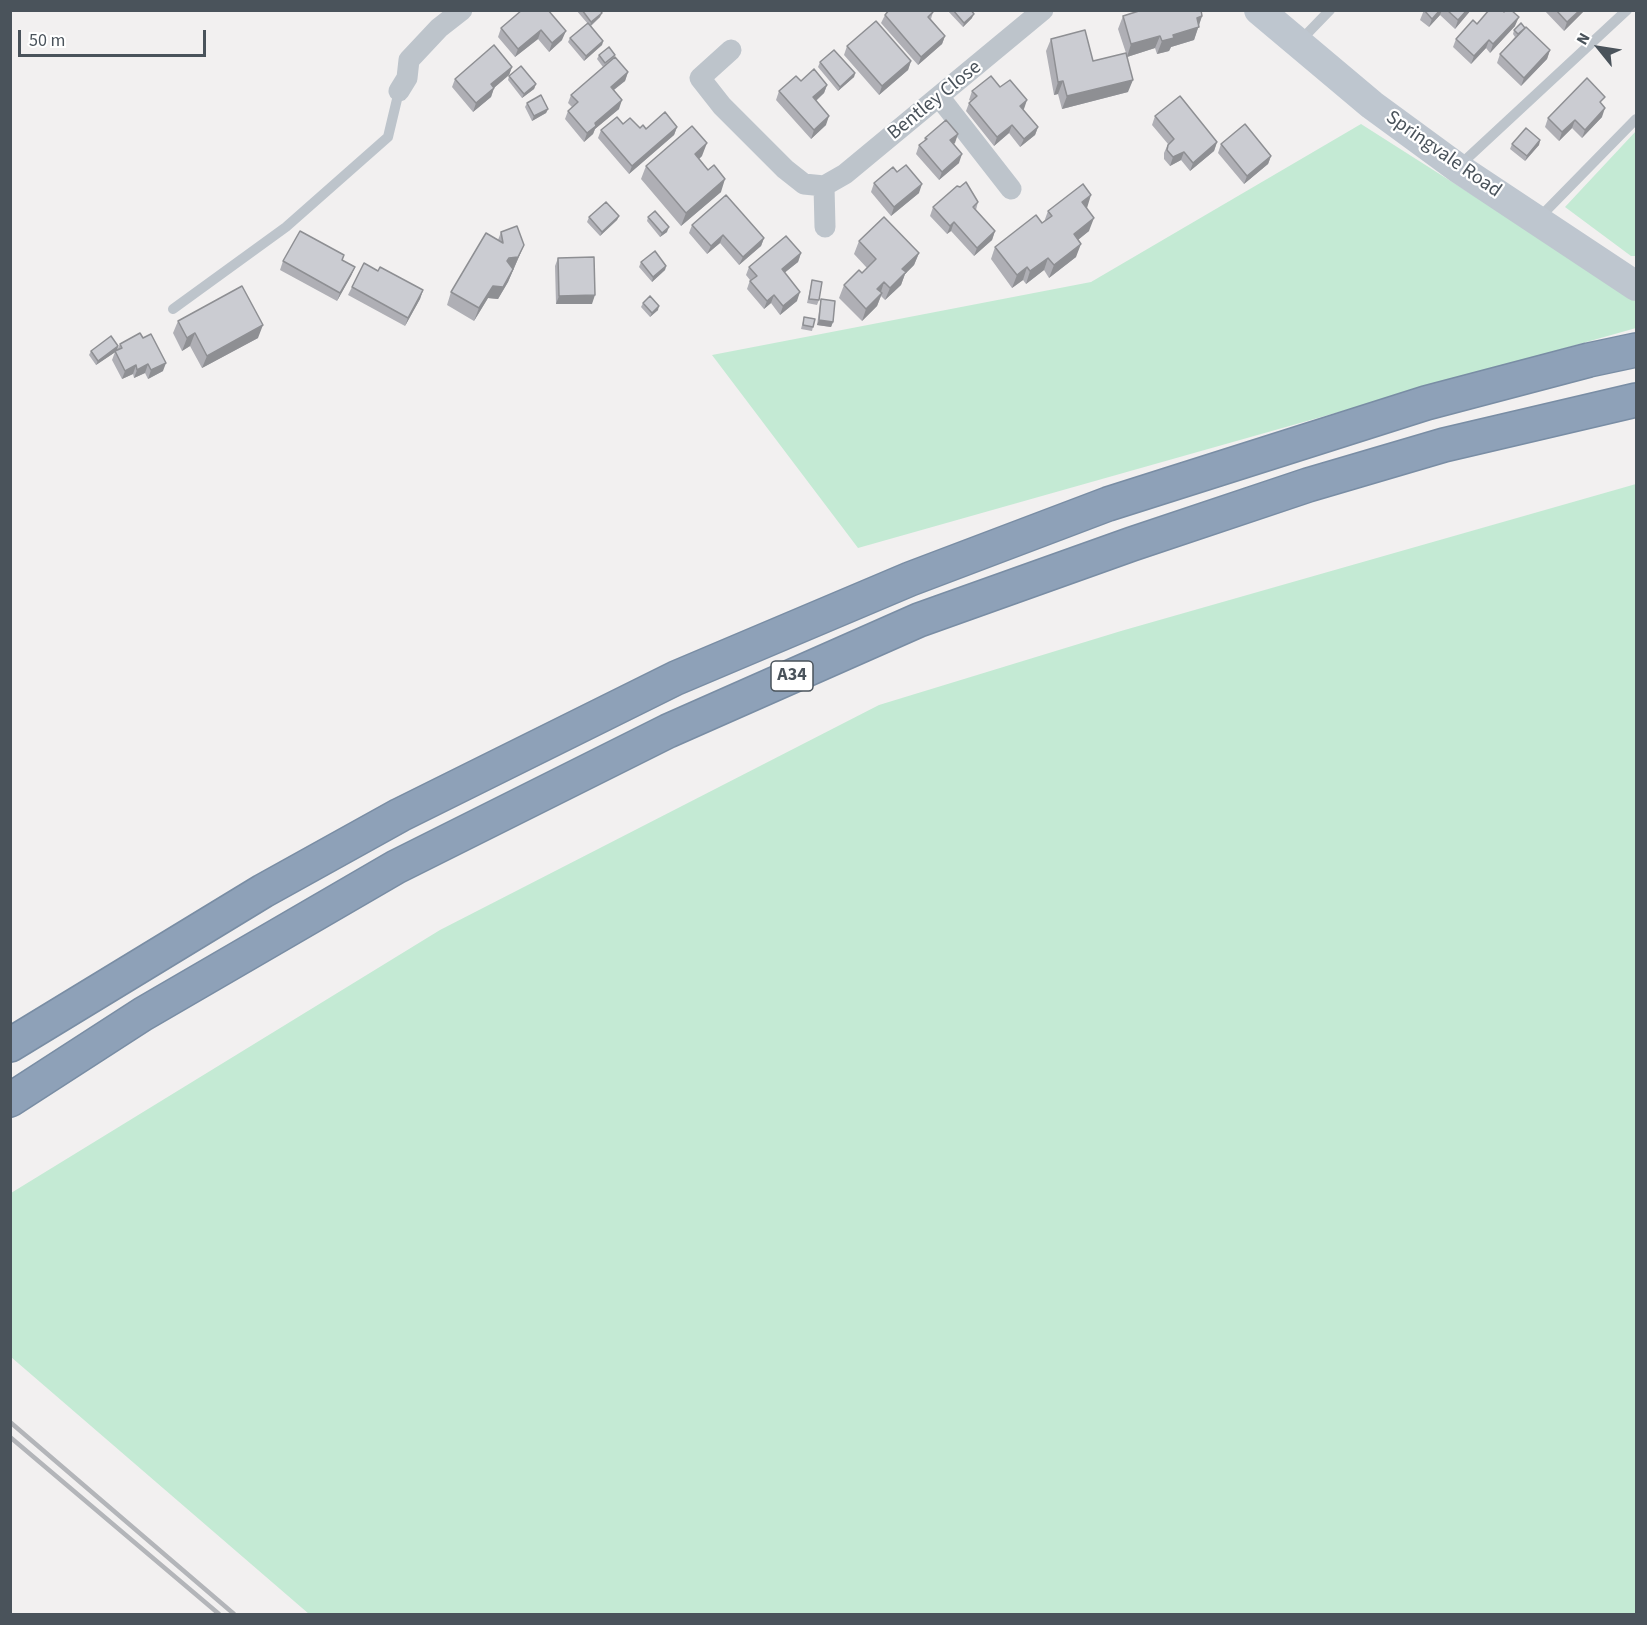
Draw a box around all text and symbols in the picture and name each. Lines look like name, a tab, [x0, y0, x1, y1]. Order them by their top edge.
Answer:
scale bar	[21, 18, 208, 56]
north arrow	[1569, 18, 1629, 78]
text: 50 m	[29, 28, 65, 53]
text: N	[1571, 29, 1596, 49]
street label: Bentley Close	[883, 56, 987, 146]
street label: Springvale Road	[1381, 106, 1505, 204]
road number: A34	[771, 661, 813, 691]

